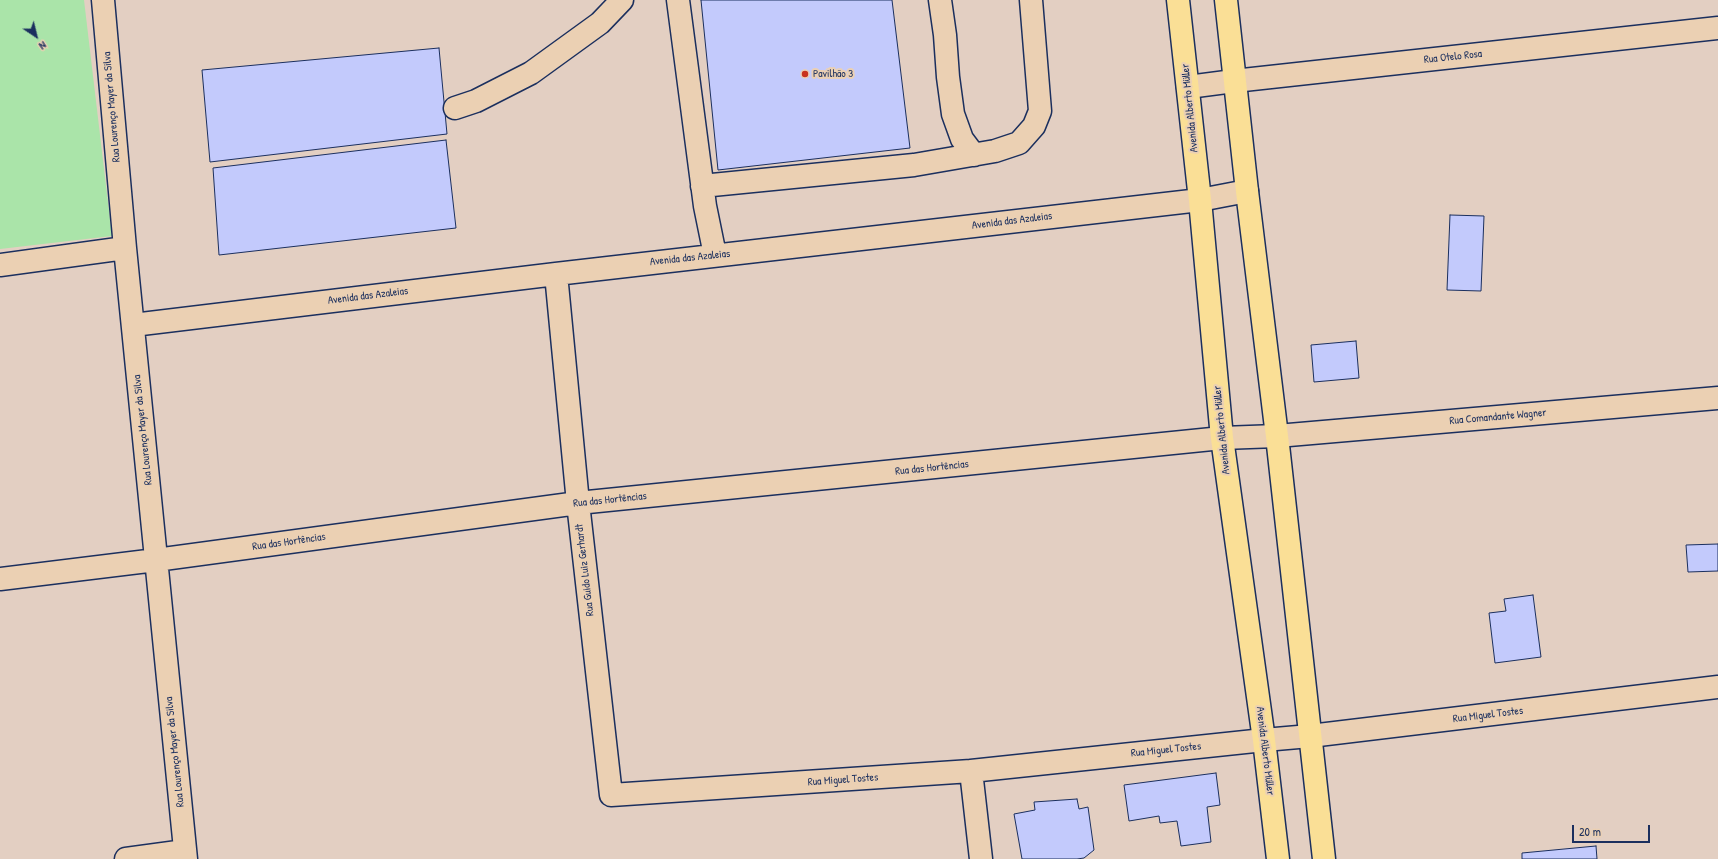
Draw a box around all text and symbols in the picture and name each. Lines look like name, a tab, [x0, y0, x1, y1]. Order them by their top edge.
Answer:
north arrow	[16, 16, 56, 56]
text: N	[36, 38, 49, 53]
street label: Rua Otelo Rosa	[1423, 47, 1483, 67]
street label: Rua Lourenço Mayer da Silva	[101, 51, 123, 163]
street label: Avenida Alberto Müller	[1179, 63, 1201, 153]
place label: Pavilhão 3	[813, 67, 853, 81]
marker: Pavilhão 3	[800, 69, 810, 79]
street label: Avenida das Azaleias	[971, 210, 1053, 232]
street label: Avenida das Azaleias	[649, 247, 731, 269]
street label: Avenida das Azaleias	[327, 285, 409, 307]
street label: Rua Lourenço Mayer da Silva	[131, 374, 155, 486]
street label: Avenida Alberto Müller	[1211, 385, 1233, 475]
street label: Rua Comandante Wagner	[1449, 406, 1547, 428]
street label: Rua das Hortências	[895, 458, 969, 478]
street label: Rua das Hortências	[573, 490, 647, 510]
street label: Rua Guido Luiz Gerhardt	[573, 523, 597, 617]
street label: Rua das Hortências	[252, 530, 326, 554]
street label: Rua Lourenço Mayer da Silva	[163, 696, 187, 808]
street label: Rua Miguel Tostes	[1452, 704, 1524, 726]
street label: Avenida Alberto Müller	[1253, 706, 1277, 796]
street label: Rua Miguel Tostes	[1130, 740, 1202, 760]
street label: Rua Miguel Tostes	[807, 771, 879, 789]
scale bar	[1574, 817, 1652, 843]
text: 20 m	[1579, 823, 1601, 840]

